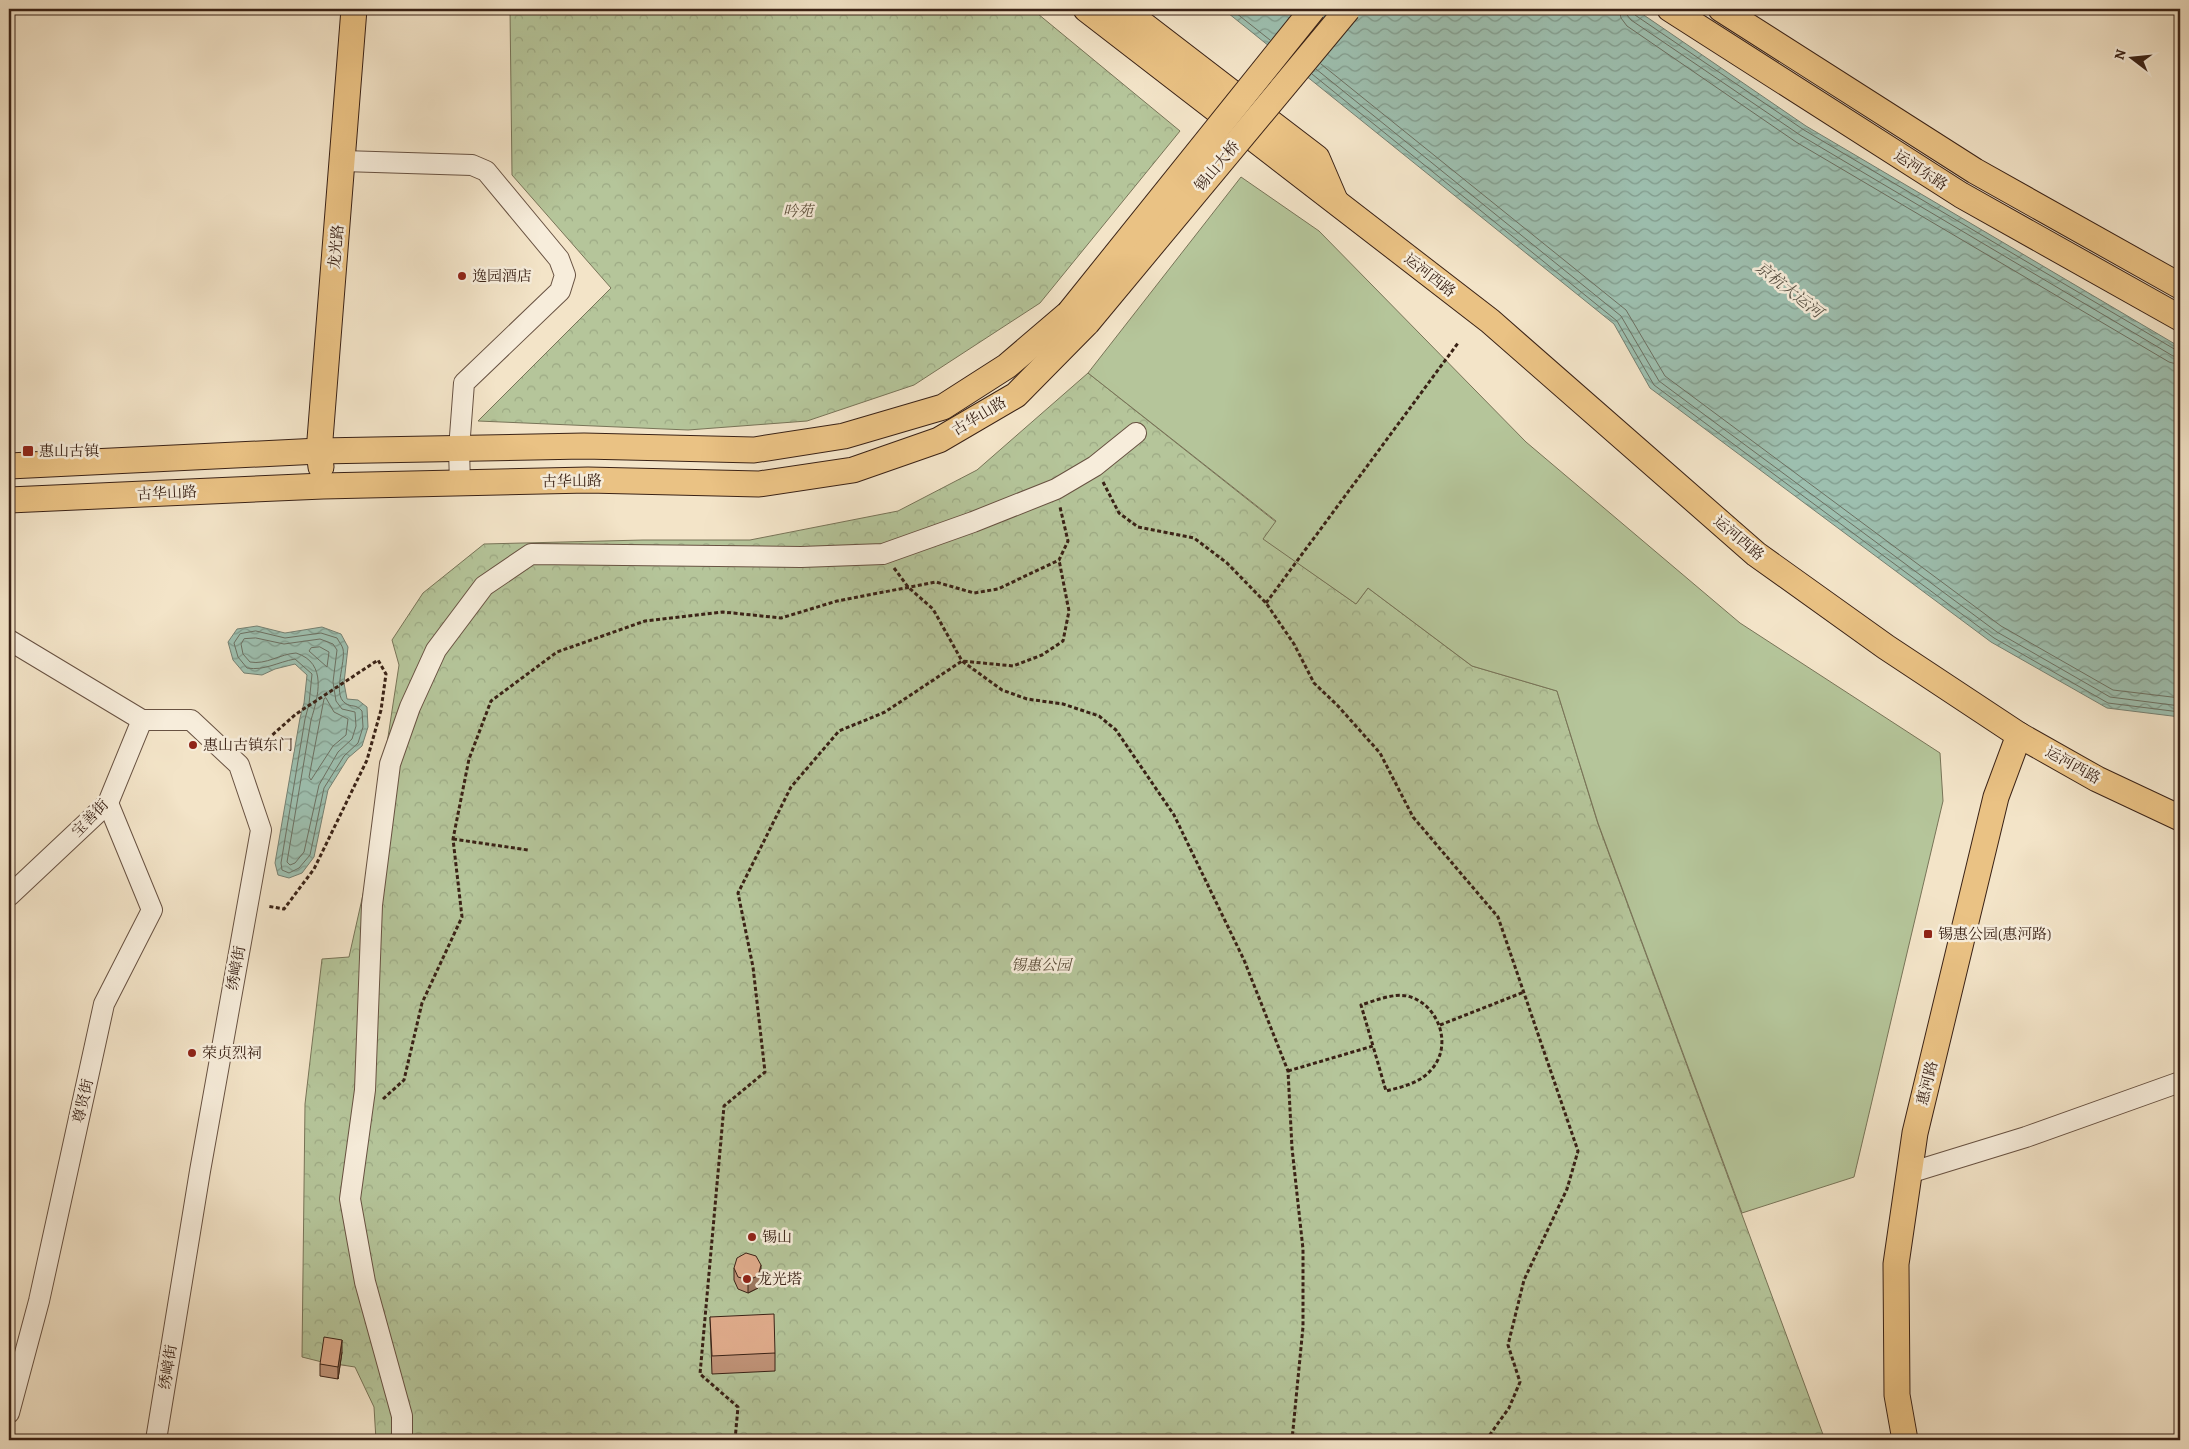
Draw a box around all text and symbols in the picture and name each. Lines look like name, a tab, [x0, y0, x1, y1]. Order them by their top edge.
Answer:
north arrow	[2106, 32, 2156, 82]
text: N	[2109, 47, 2131, 62]
street label: 锡山大桥	[1190, 137, 1244, 195]
street label: 运河东路	[1890, 145, 1952, 195]
park label: 吟苑	[783, 201, 815, 221]
street label: 龙光路	[324, 224, 348, 270]
street label: 运河西路	[1400, 249, 1460, 301]
water label: 京杭大运河	[1751, 257, 1830, 325]
place label: 逸园酒店	[472, 266, 532, 286]
marker: 逸园酒店	[456, 270, 468, 282]
street label: 古华山路	[948, 392, 1010, 440]
place label: 惠山古镇	[39, 441, 99, 461]
marker: 惠山古镇	[21, 444, 35, 458]
street label: 古华山路	[542, 470, 602, 492]
street label: 古华山路	[137, 481, 197, 505]
street label: 运河西路	[1710, 511, 1768, 565]
place label: 惠山古镇东门	[203, 735, 293, 755]
marker: 惠山古镇东门	[187, 739, 199, 751]
street label: 运河西路	[2042, 742, 2104, 788]
street label: 宝善街	[67, 795, 113, 841]
place label: 锡惠公园(惠河路)	[1938, 924, 2051, 944]
marker: 锡惠公园(惠河路)	[1922, 928, 1934, 940]
street label: 绣嶂街	[222, 944, 250, 992]
park label: 锡惠公园	[1011, 955, 1073, 975]
place label: 荣贞烈祠	[202, 1043, 262, 1063]
marker: 荣贞烈祠	[186, 1047, 198, 1059]
street label: 惠河路	[1912, 1059, 1942, 1107]
street label: 尊贤街	[68, 1077, 98, 1125]
place label: 锡山	[762, 1227, 792, 1247]
marker: 锡山	[746, 1231, 758, 1243]
place label: 龙光塔	[757, 1269, 802, 1289]
marker: 龙光塔	[741, 1273, 753, 1285]
street label: 绣嶂街	[155, 1343, 181, 1391]

